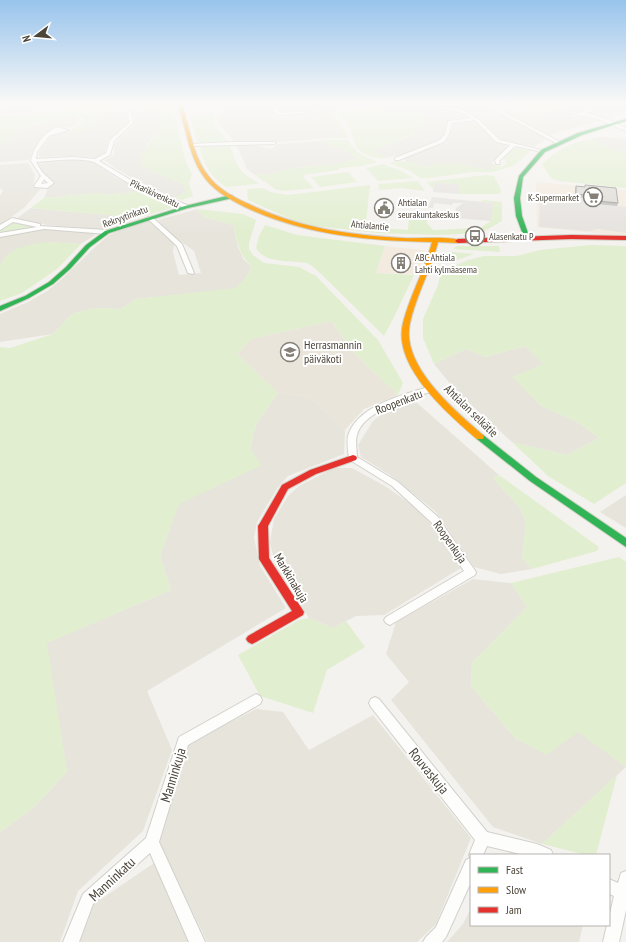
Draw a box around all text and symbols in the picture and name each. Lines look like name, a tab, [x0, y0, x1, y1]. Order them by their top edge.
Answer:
north arrow	[16, 16, 56, 56]
text: N	[19, 34, 34, 44]
street label: Pikarikivenkatu	[128, 176, 182, 211]
supermarket icon: K-Supermarket	[582, 186, 604, 208]
place label: K-Supermarket	[528, 191, 579, 204]
place label: Ahtialan seurakuntakeskus	[398, 196, 459, 221]
public building icon: Ahtialan seurakuntakeskus	[373, 197, 395, 219]
street label: Rekryytinkatu	[101, 202, 150, 231]
street label: Ahtialantie	[351, 217, 389, 234]
bus stop icon: Alasenkatu P	[464, 225, 486, 247]
place label: Alasenkatu P	[489, 230, 534, 243]
place label: ABC Ahtiala Lahti kylmäasema	[415, 251, 477, 276]
building icon: ABC Ahtiala Lahti kylmäasema	[390, 252, 412, 274]
place label: Herrasmannin päiväkoti	[304, 337, 362, 366]
school or university icon: Herrasmannin päiväkoti	[279, 341, 301, 363]
street label: Ahtialan selkätie	[441, 381, 501, 440]
street label: Roopenkatu	[373, 386, 424, 417]
street label: Roopenkuja	[430, 518, 471, 566]
street label: Markkinakuja	[271, 550, 312, 605]
street label: Rouvaskuja	[405, 744, 453, 798]
street label: Manninkuja	[156, 746, 190, 804]
street label: Manninkatu	[85, 853, 139, 905]
legend	[470, 854, 610, 926]
text: Fast	[506, 862, 524, 877]
text: Slow	[506, 882, 527, 897]
text: Jam	[505, 902, 522, 917]

